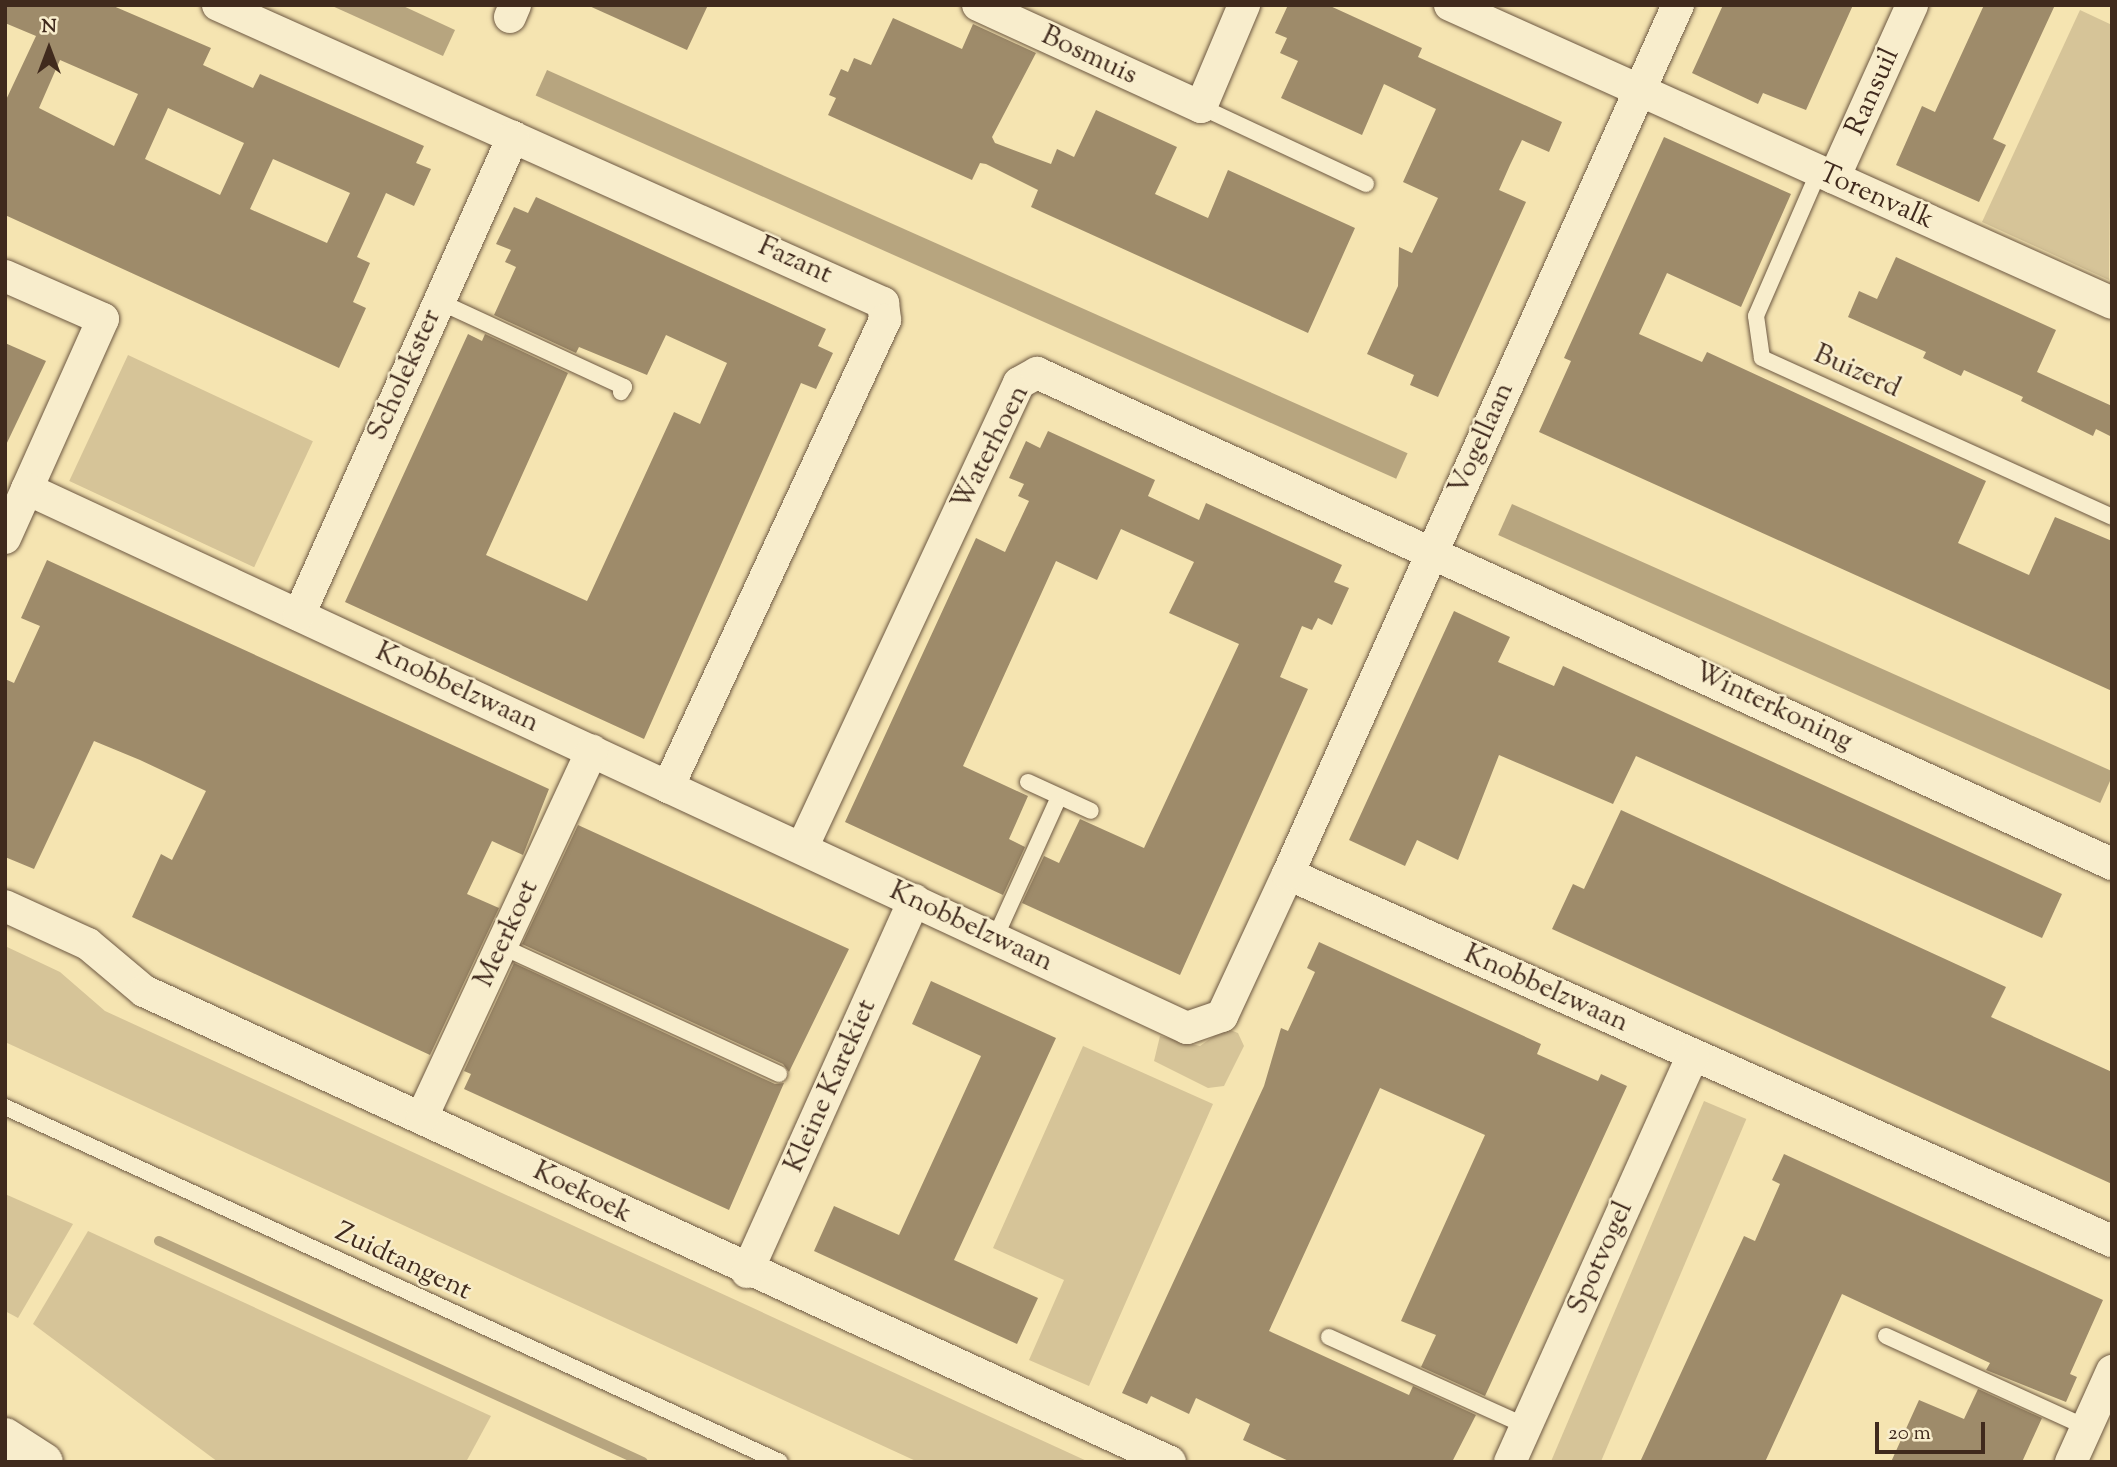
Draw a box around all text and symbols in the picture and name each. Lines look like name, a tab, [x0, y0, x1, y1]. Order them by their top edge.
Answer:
north arrow	[14, 14, 84, 84]
text: N	[41, 14, 57, 41]
street label: Bosmuis	[1036, 19, 1142, 93]
street label: Ransuil	[1839, 43, 1907, 141]
street label: Torenvalk	[1813, 157, 1939, 237]
street label: Fazant	[753, 230, 837, 292]
street label: Scholekster	[361, 304, 449, 446]
street label: Buizerd	[1808, 338, 1906, 406]
street label: Vogellaan	[1442, 378, 1522, 500]
street label: Waterhoen	[945, 380, 1037, 516]
street label: Knobbelzwaan	[370, 635, 544, 741]
street label: Winterkoning	[1688, 656, 1858, 758]
street label: Knobbelzwaan	[884, 874, 1058, 980]
street label: Meerkoet	[468, 875, 546, 993]
street label: Knobbelzwaan	[1459, 938, 1633, 1040]
street label: Kleine Karekiet	[778, 994, 884, 1178]
street label: Koekoek	[527, 1155, 637, 1231]
street label: Spotvogel	[1561, 1196, 1641, 1320]
street label: Zuidtangent	[330, 1216, 476, 1308]
scale bar	[1879, 1408, 1989, 1452]
text: 20 m	[1888, 1419, 1931, 1449]

